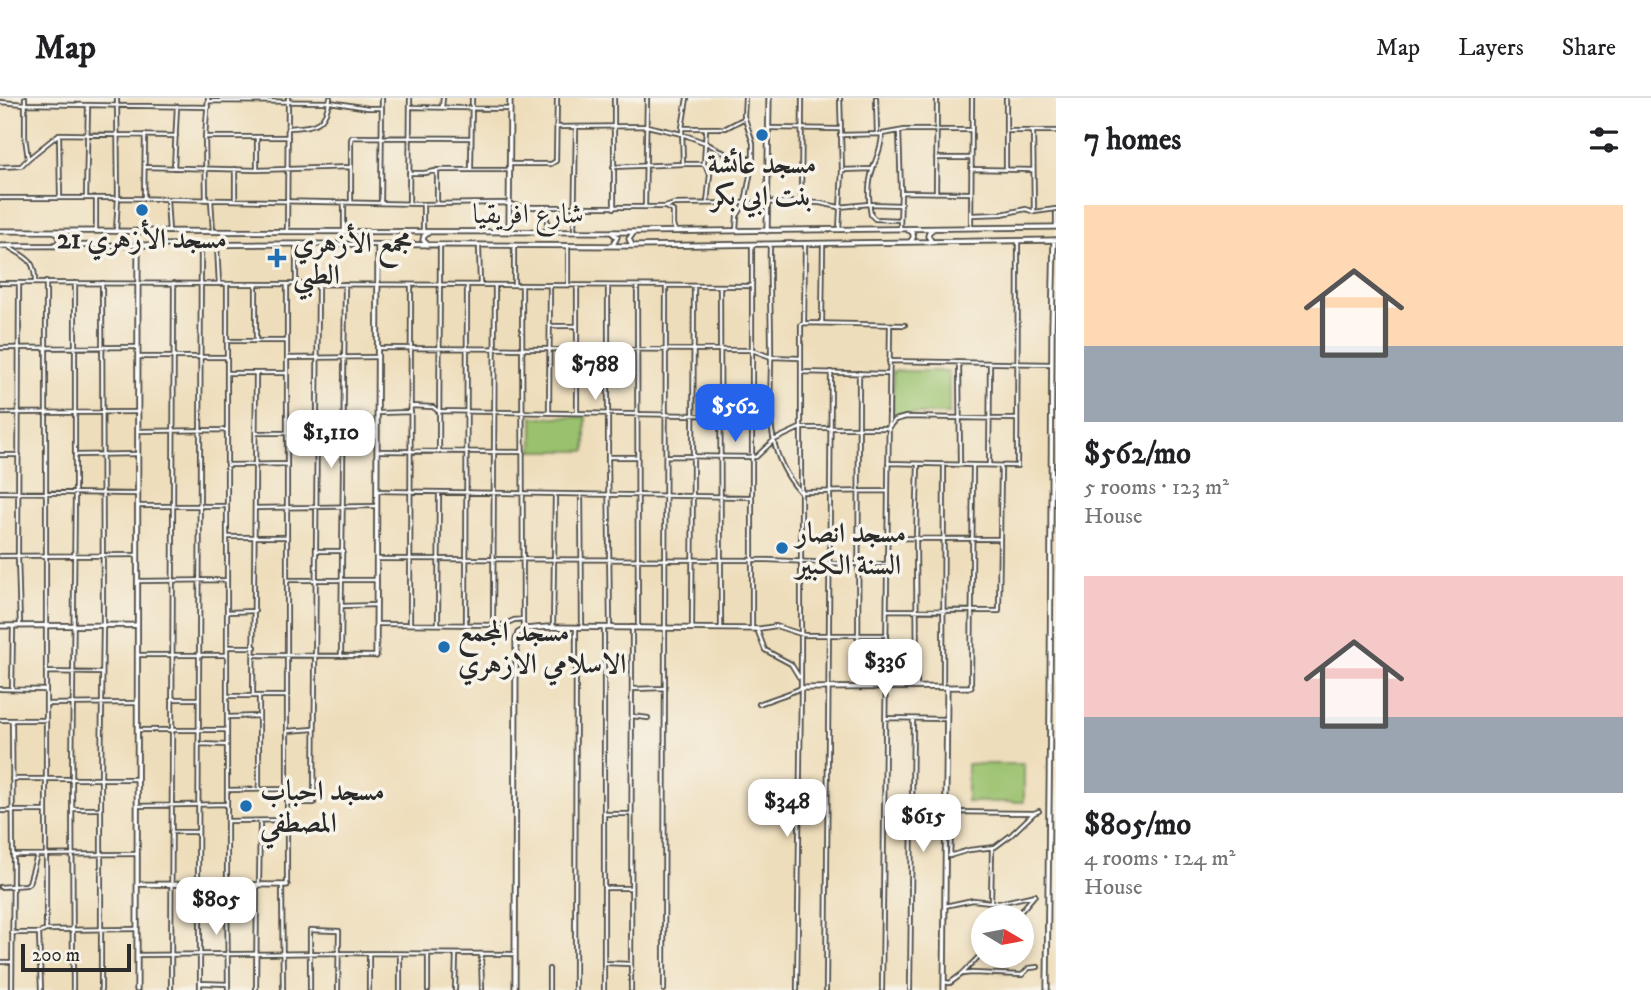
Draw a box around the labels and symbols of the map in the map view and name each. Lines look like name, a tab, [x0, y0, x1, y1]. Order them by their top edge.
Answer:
marker: مسجد عائشة بنت ابي بكر	[754, 127, 770, 143]
place label: مسجد عائشة بنت ابي بكر	[708, 147, 816, 218]
street label: شارع افريقيا	[472, 197, 584, 237]
marker: مسجد الأزهري 21	[134, 202, 150, 218]
place label: مسجد الأزهري 21	[57, 219, 227, 261]
place label: مجمع الأزهري الطبي	[293, 223, 412, 301]
marker: مجمع الأزهري الطبي	[267, 248, 287, 268]
pin: $788	[554, 342, 636, 402]
pin: $562	[694, 384, 776, 444]
pin: $1,110	[274, 410, 388, 470]
place label: مسجد انصار السنة الكبير	[793, 516, 906, 583]
marker: مسجد انصار السنة الكبير	[774, 540, 790, 556]
place label: مسجد المجمع الاسلامي الازهري	[458, 615, 626, 686]
marker: مسجد المجمع الاسلامي الازهري	[436, 639, 452, 655]
pin: $336	[844, 640, 926, 699]
place label: مسجد احباب المصطفي	[259, 774, 385, 850]
pin: $348	[746, 780, 828, 839]
pin: $615	[882, 794, 964, 854]
marker: مسجد احباب المصطفي	[238, 798, 254, 814]
pin: $805	[175, 878, 257, 937]
north arrow	[971, 905, 1034, 968]
scale bar	[21, 941, 131, 973]

